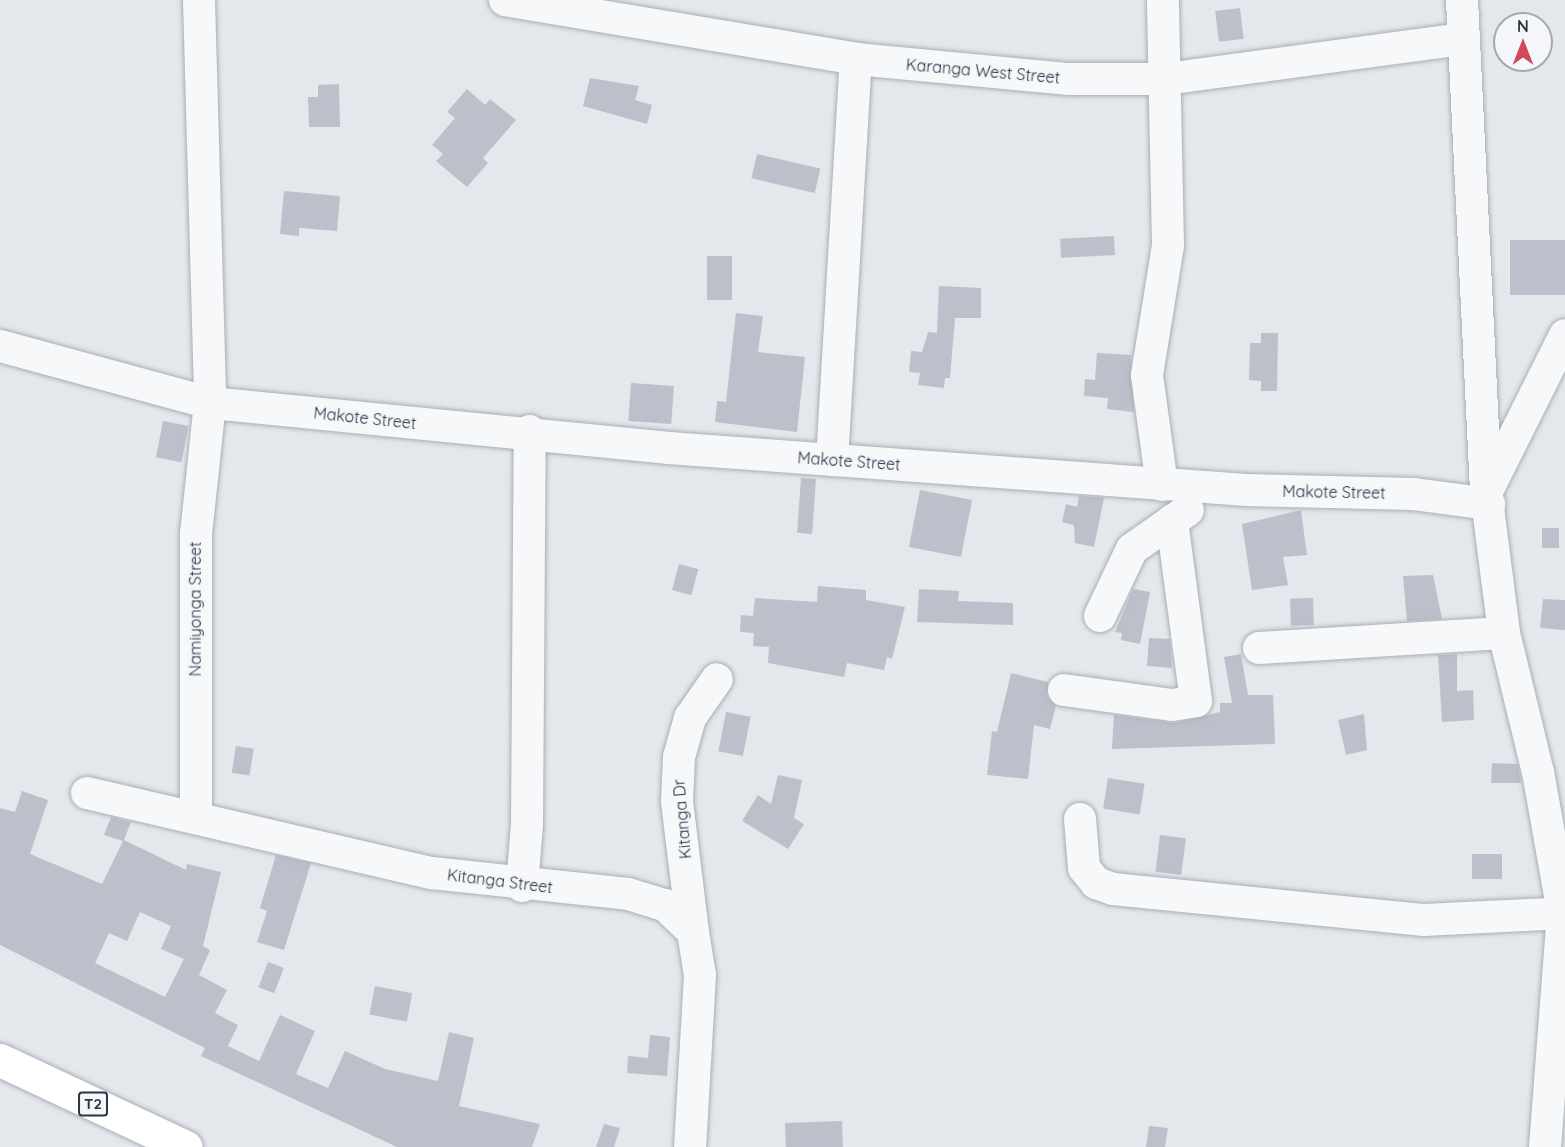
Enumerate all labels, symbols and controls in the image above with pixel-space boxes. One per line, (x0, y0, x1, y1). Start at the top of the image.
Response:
north arrow (1493, 12, 1553, 72)
text: N (1517, 16, 1529, 36)
street label: Karanga West Street (905, 55, 1061, 87)
street label: Makote Street (313, 403, 417, 433)
street label: Makote Street (797, 448, 901, 474)
street label: Makote Street (1282, 482, 1386, 502)
street label: Namiyonga Street (185, 542, 205, 676)
street label: Kitanga Dr (669, 778, 695, 860)
street label: Kitanga Street (446, 865, 554, 897)
road number: T2 (78, 1092, 108, 1116)

